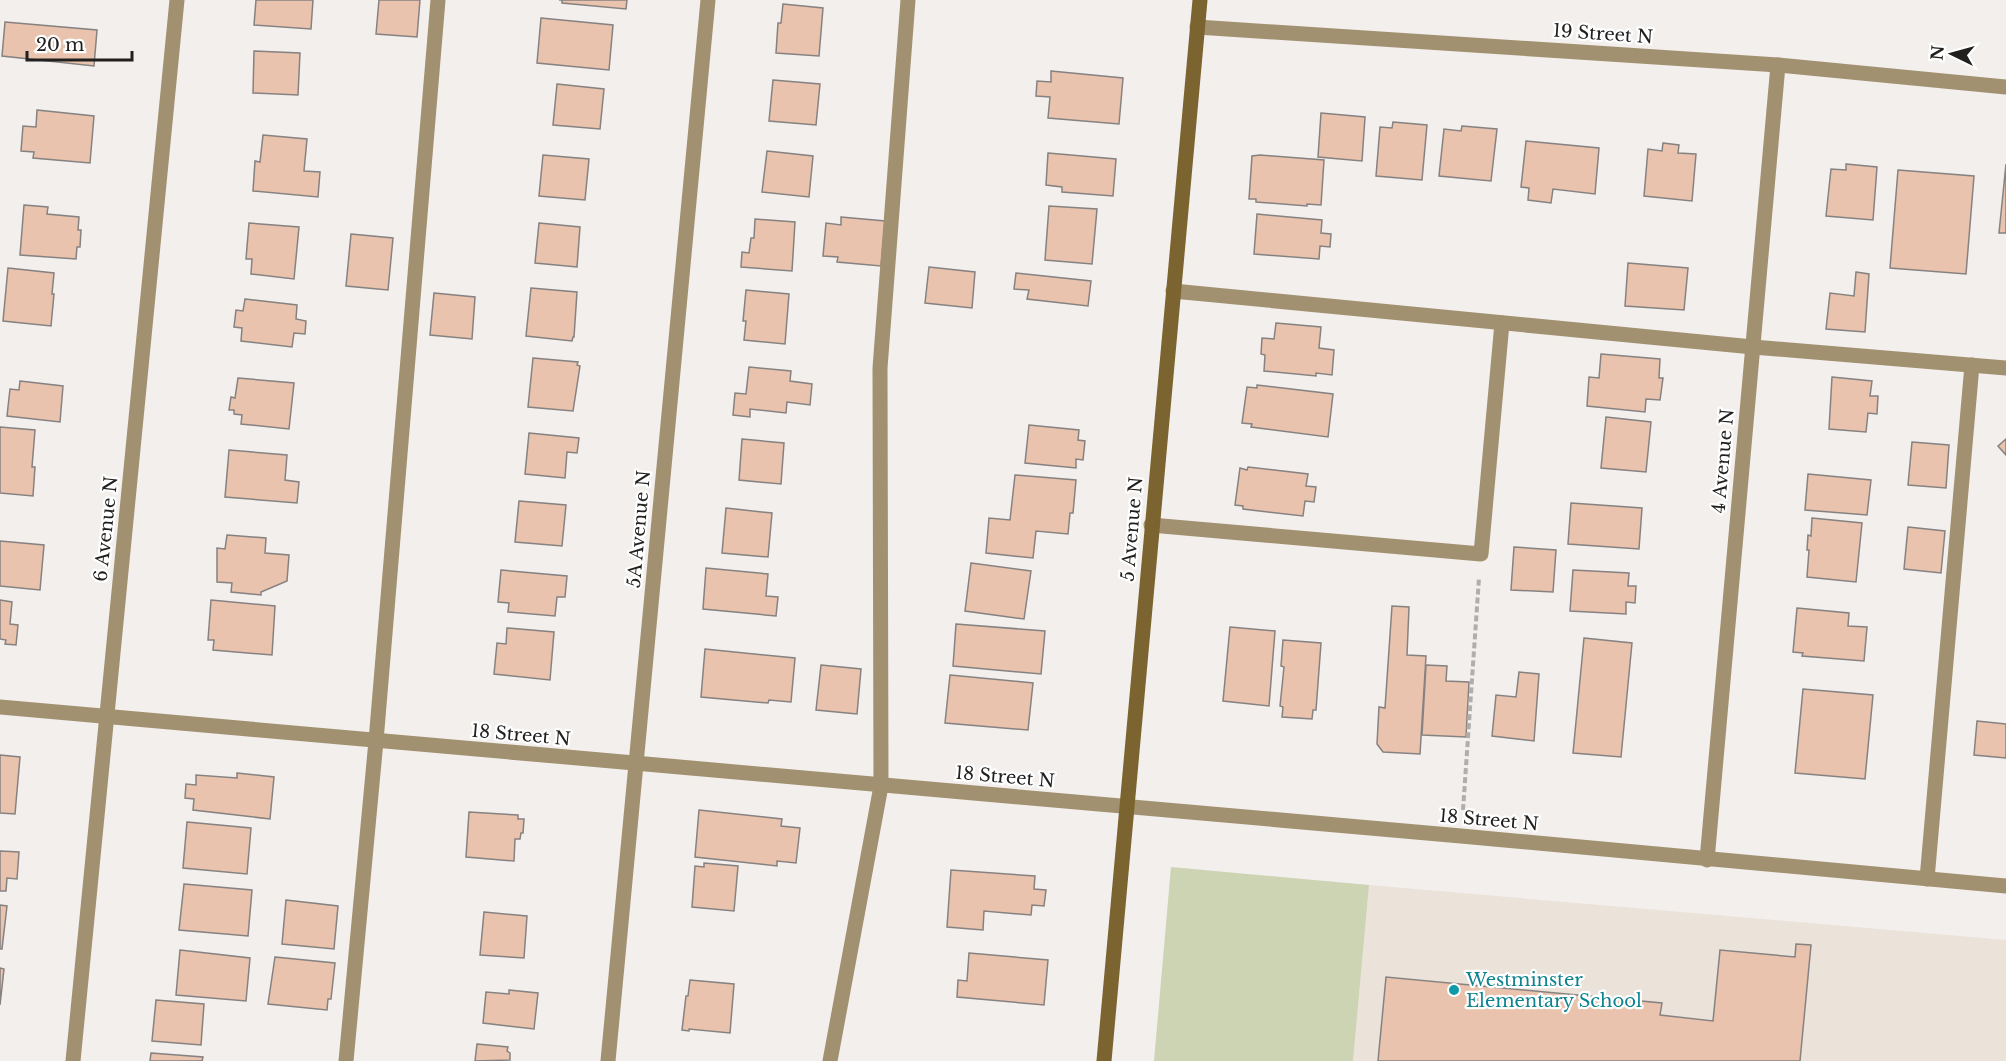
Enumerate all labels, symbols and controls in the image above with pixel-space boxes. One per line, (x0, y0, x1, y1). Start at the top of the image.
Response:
street label: 19 Street N (1552, 20, 1654, 48)
scale bar (27, 24, 132, 62)
north arrow (1922, 24, 1982, 84)
text: 20 m (36, 34, 84, 56)
text: N (1926, 44, 1948, 61)
street label: 4 Avenue N (1707, 408, 1739, 514)
street label: 5A Avenue N (623, 469, 655, 589)
street label: 6 Avenue N (90, 475, 122, 583)
street label: 5 Avenue N (1116, 476, 1148, 582)
street label: 18 Street N (470, 720, 572, 750)
street label: 18 Street N (954, 762, 1056, 792)
street label: 18 Street N (1438, 805, 1540, 835)
place label: Westminster Elementary School (1465, 969, 1642, 1012)
marker: Westminster Elementary School (1447, 983, 1461, 997)

